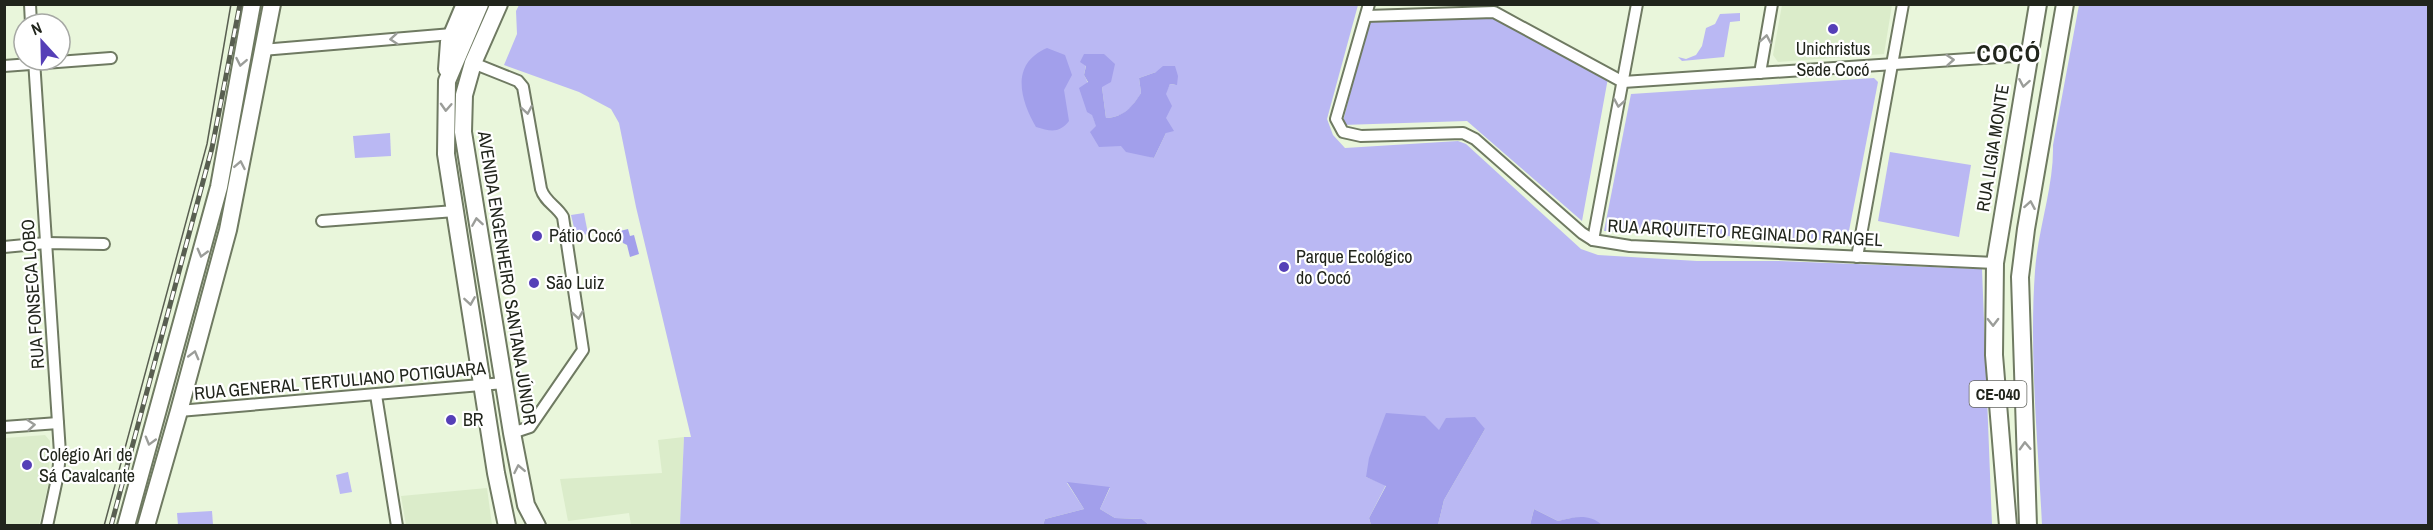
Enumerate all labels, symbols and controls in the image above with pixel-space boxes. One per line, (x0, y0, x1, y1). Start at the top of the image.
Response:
north arrow (12, 12, 72, 72)
text: N (28, 16, 45, 40)
marker: Unichristus Sede Cocó (1826, 22, 1840, 36)
one-way arrow (389, 32, 398, 45)
one-way arrow (1760, 34, 1772, 43)
place label: Unichristus Sede Cocó (1796, 36, 1870, 82)
district label: COCÓ (1976, 37, 2042, 69)
one-way arrow (1946, 54, 1955, 67)
one-way arrow (235, 57, 248, 67)
one-way arrow (2018, 77, 2031, 87)
street label: RUA LIGIA MONTE (1970, 82, 2015, 213)
one-way arrow (1613, 98, 1626, 108)
one-way arrow (440, 103, 452, 112)
one-way arrow (520, 105, 533, 115)
street label: AVENIDA ENGENHEIRO SANTANA JÚNIOR (472, 128, 543, 427)
one-way arrow (233, 161, 246, 171)
one-way arrow (2023, 200, 2036, 210)
street label: RUA ARQUITETO REGINALDO RANGEL (1607, 213, 1883, 252)
one-way arrow (471, 217, 484, 227)
street label: RUA FONSECA LOBO (15, 218, 50, 370)
place label: Pátio Cocó (549, 223, 622, 248)
marker: Pátio Cocó (530, 229, 544, 243)
place label: Parque Ecológico do Cocó (1296, 244, 1413, 290)
one-way arrow (196, 248, 209, 258)
marker: Parque Ecológico do Cocó (1277, 260, 1291, 274)
place label: São Luiz (546, 270, 604, 295)
marker: São Luiz (527, 276, 541, 290)
one-way arrow (463, 296, 475, 305)
one-way arrow (571, 310, 584, 320)
one-way arrow (1987, 317, 2000, 326)
one-way arrow (187, 350, 200, 360)
street label: RUA GENERAL TERTULIANO POTIGUARA (193, 355, 487, 406)
road number: CE-040 (1970, 381, 2026, 407)
place label: BR (463, 407, 484, 432)
marker: BR (444, 413, 458, 427)
one-way arrow (27, 419, 36, 432)
one-way arrow (145, 435, 157, 446)
place label: Colégio Ari de Sá Cavalcante (39, 442, 135, 488)
one-way arrow (2018, 442, 2031, 451)
marker: Colégio Ari de Sá Cavalcante (20, 458, 34, 472)
one-way arrow (513, 464, 526, 474)

